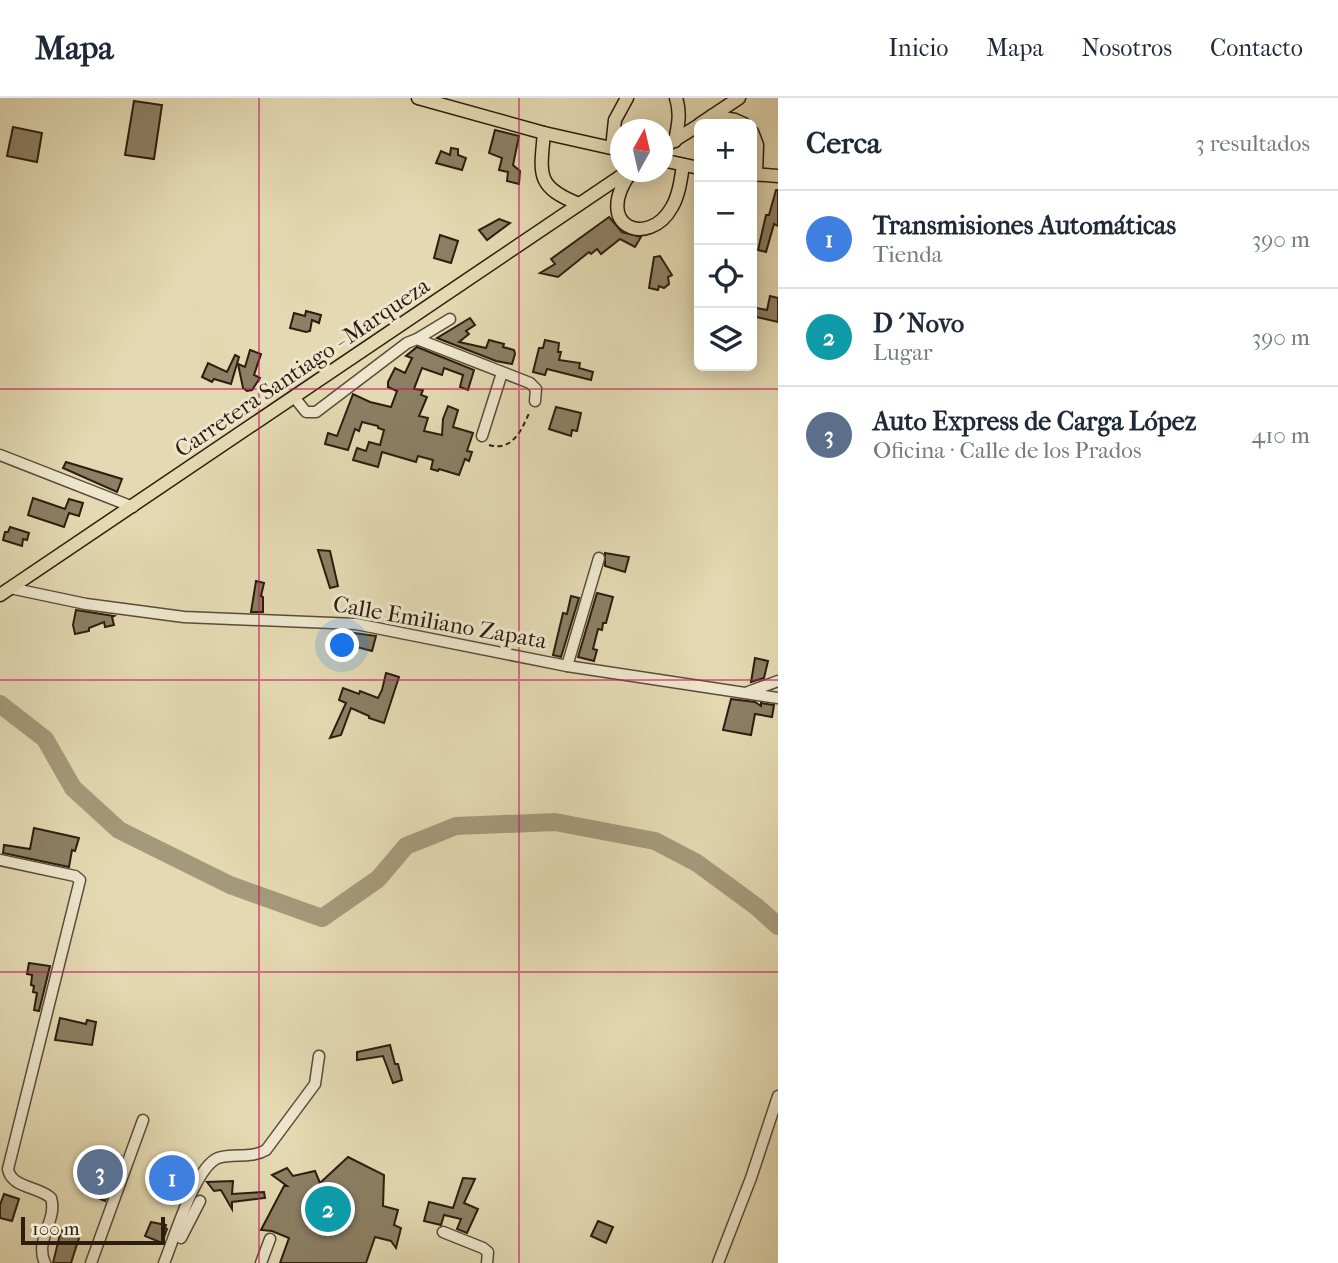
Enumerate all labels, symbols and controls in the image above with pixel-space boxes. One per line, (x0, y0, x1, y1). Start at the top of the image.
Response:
text: Mapa (35, 29, 114, 68)
text: Inicio (888, 34, 948, 62)
text: Mapa (986, 34, 1044, 62)
text: Nosotros (1082, 34, 1172, 62)
text: Contacto (1210, 34, 1303, 62)
north arrow (610, 119, 673, 182)
map controls (694, 119, 757, 371)
button: + (694, 119, 757, 182)
text: Cerca (806, 126, 881, 161)
text: 3 resultados (1195, 130, 1310, 157)
button: − (694, 182, 757, 245)
text: Transmisiones Automáticas (873, 210, 1176, 241)
text: 1 (825, 226, 833, 253)
text: 390 m (1252, 226, 1310, 253)
text: Tienda (873, 241, 942, 268)
button: locate (694, 245, 757, 308)
street label: Carretera Santiago - Marqueza (170, 272, 435, 463)
button: layers (694, 308, 757, 371)
text: D´Novo (873, 308, 964, 339)
text: 2 (823, 324, 835, 351)
text: 390 m (1252, 324, 1310, 351)
text: Lugar (873, 339, 933, 366)
text: Auto Express de Carga López (873, 406, 1196, 437)
text: 3 (824, 422, 834, 449)
text: 410 m (1252, 422, 1310, 449)
text: Oficina · Calle de los Prados (873, 437, 1142, 464)
street label: Calle Emiliano Zapata (331, 590, 549, 655)
your location (325, 628, 359, 662)
pin: 3 (77, 1146, 123, 1198)
pin: 1 (149, 1152, 195, 1204)
pin: 2 (305, 1183, 351, 1235)
scale bar (21, 1214, 164, 1246)
text: 100 m (32, 1218, 80, 1240)

